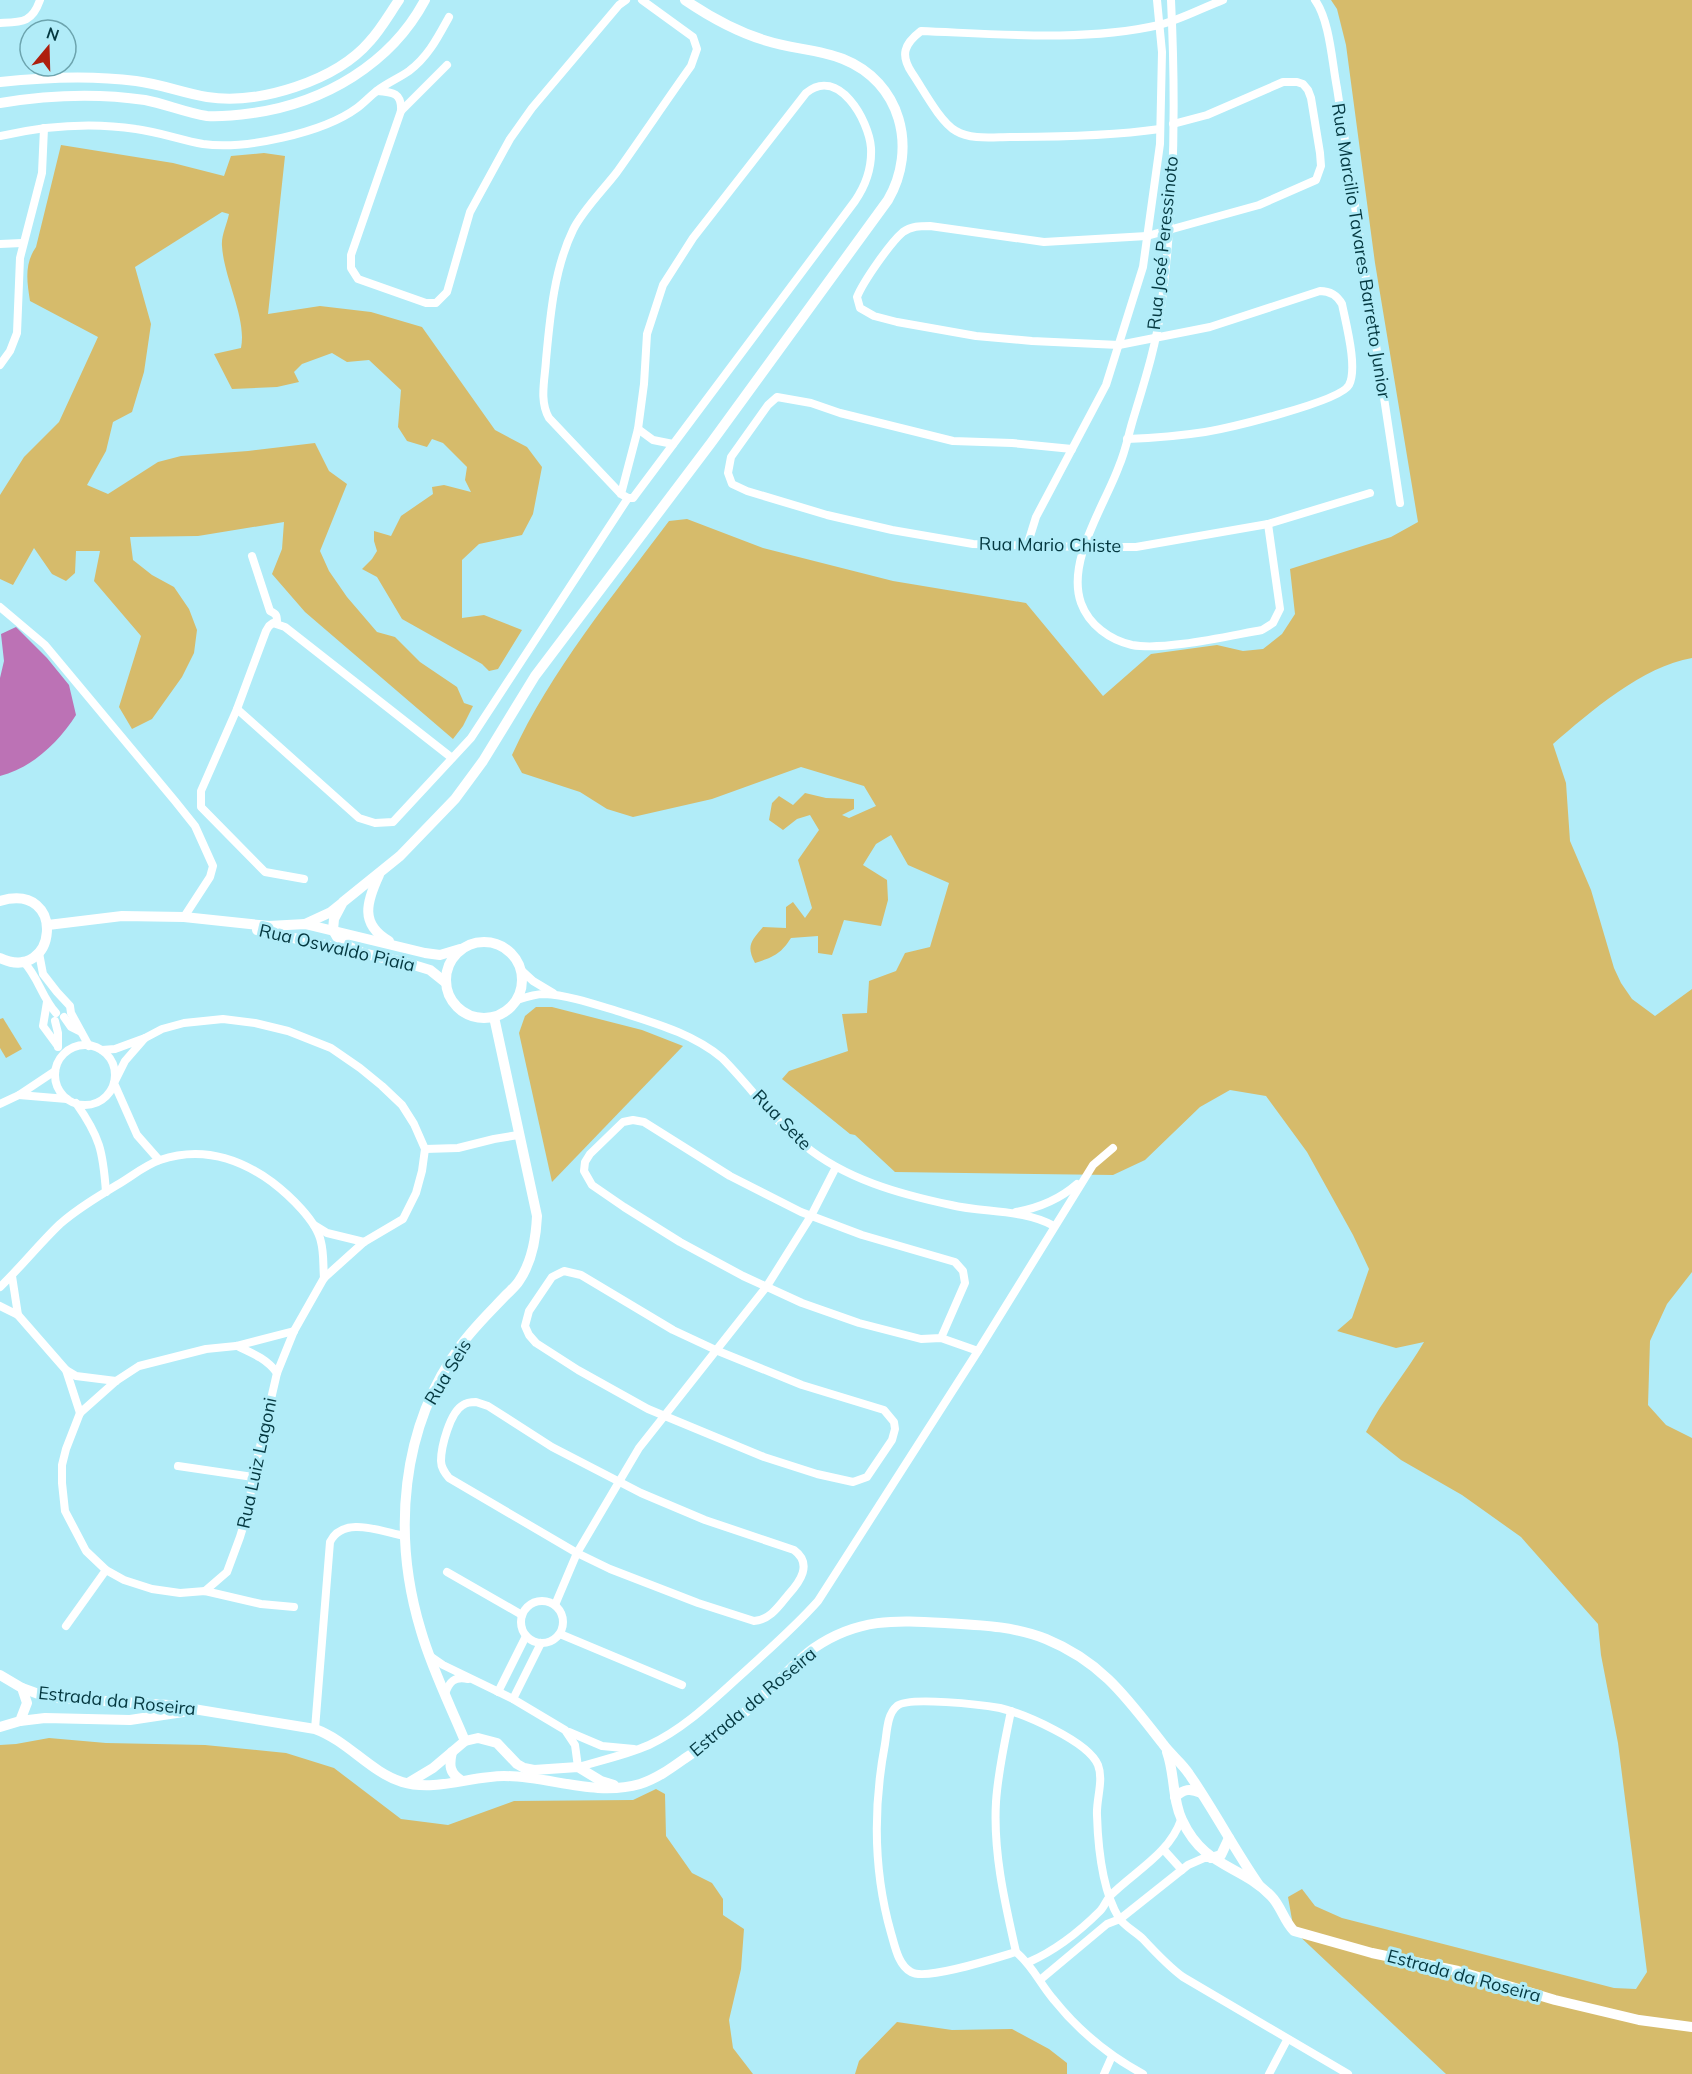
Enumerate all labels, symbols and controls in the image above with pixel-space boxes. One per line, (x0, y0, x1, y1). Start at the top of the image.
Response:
north arrow (18, 18, 78, 78)
text: N (44, 22, 62, 45)
street label: Rua Marcilio Tavares Barretto Junior (1327, 101, 1396, 401)
street label: Rua José Peressinoto (1142, 155, 1183, 331)
street label: Rua Mario Chiste (979, 532, 1121, 557)
street label: Rua Oswaldo Piaia (257, 918, 417, 977)
street label: Rua Sete (748, 1085, 817, 1155)
street label: Rua Seis (419, 1335, 476, 1409)
street label: Rua Luiz Lagoni (231, 1395, 282, 1530)
street label: Estrada da Roseira (685, 1642, 821, 1761)
street label: Estrada da Roseira (37, 1681, 197, 1720)
street label: Estrada da Roseira (1385, 1944, 1544, 2007)

